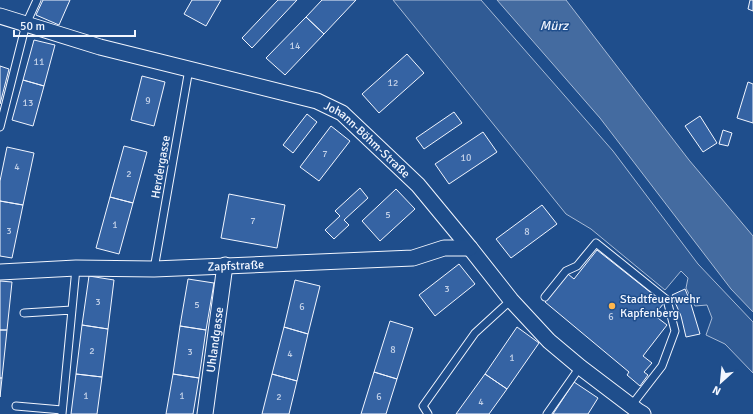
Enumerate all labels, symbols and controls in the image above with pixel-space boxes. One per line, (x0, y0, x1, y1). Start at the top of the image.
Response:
scale bar (14, 12, 135, 38)
water label: Mürz (540, 18, 569, 34)
text: 50 m (20, 19, 45, 34)
house number: 14 (290, 40, 301, 52)
house number: 11 (34, 56, 44, 68)
house number: 12 (388, 77, 398, 89)
house number: 9 (145, 95, 151, 107)
house number: 13 (23, 97, 33, 109)
street label: Johann-Böhm-Straße (321, 98, 413, 181)
street label: Herdergasse (148, 134, 174, 200)
house number: 7 (322, 148, 328, 160)
house number: 10 (461, 152, 471, 164)
house number: 4 (14, 161, 20, 173)
house number: 2 (126, 168, 132, 180)
house number: 5 (385, 209, 391, 221)
house number: 7 (250, 215, 256, 227)
house number: 1 (112, 219, 118, 231)
house number: 3 (6, 225, 12, 237)
house number: 8 (524, 226, 530, 238)
street label: Zapfstraße (207, 257, 264, 274)
house number: 3 (444, 283, 450, 295)
place label: Stadtfeuerwehr Kapfenberg (620, 292, 701, 321)
house number: 3 (95, 296, 101, 308)
house number: 5 (194, 299, 200, 311)
house number: 6 (299, 301, 305, 313)
marker: Stadtfeuerwehr Kapfenberg (607, 301, 617, 311)
street label: Uhlandgasse (203, 306, 227, 373)
house number: 6 (608, 311, 614, 323)
house number: 8 (390, 344, 396, 356)
house number: 2 (89, 345, 95, 357)
house number: 3 (187, 346, 193, 358)
house number: 4 (287, 348, 293, 360)
house number: 1 (509, 352, 515, 364)
north arrow (701, 362, 741, 402)
text: N (710, 383, 723, 398)
house number: 1 (83, 390, 89, 402)
house number: 1 (179, 390, 185, 402)
house number: 2 (276, 391, 282, 403)
house number: 6 (376, 391, 382, 403)
house number: 4 (478, 396, 484, 408)

